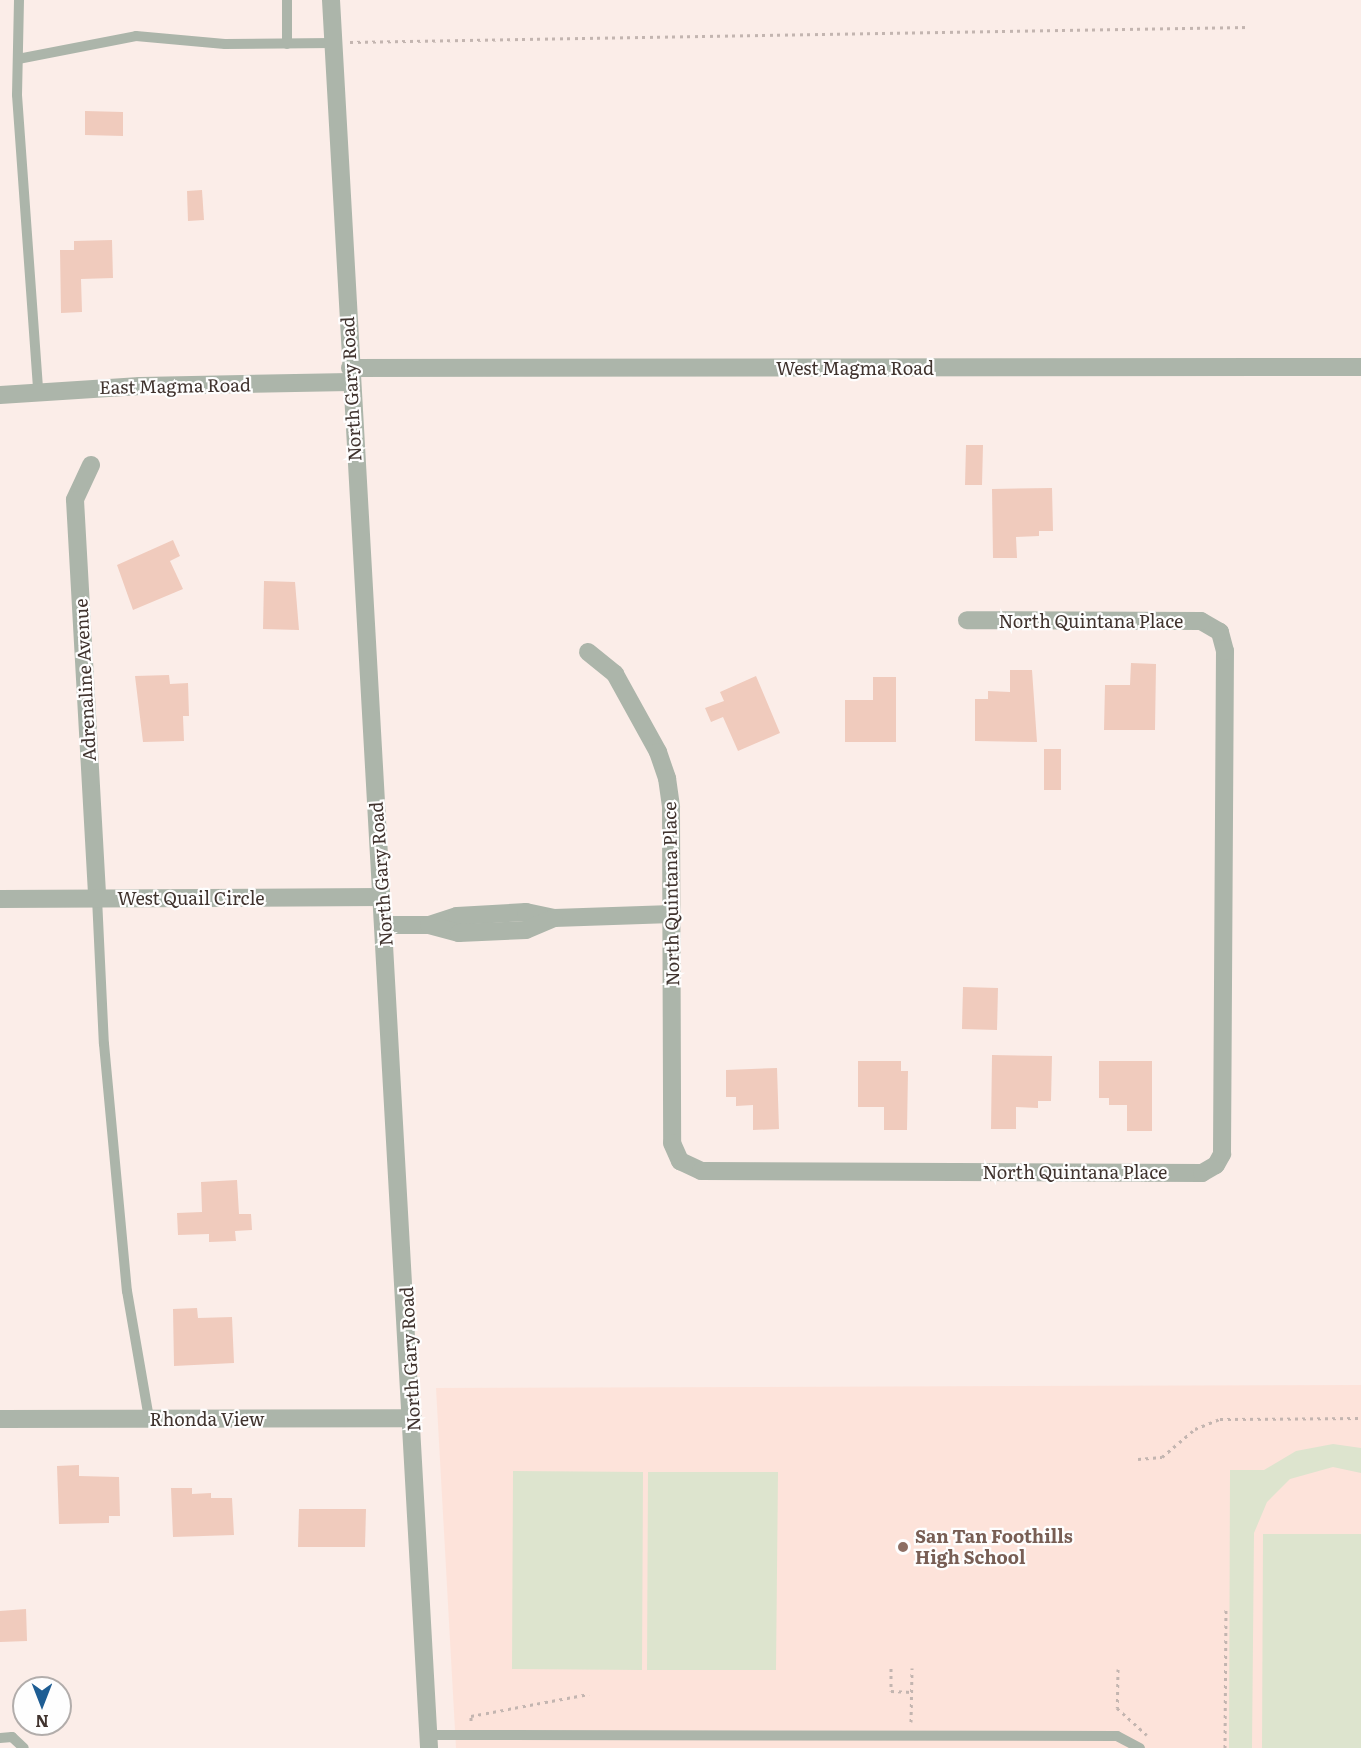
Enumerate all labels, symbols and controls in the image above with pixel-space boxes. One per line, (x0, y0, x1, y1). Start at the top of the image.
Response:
street label: North Gary Road (336, 316, 366, 462)
street label: West Magma Road (776, 357, 934, 379)
street label: East Magma Road (99, 374, 251, 398)
street label: Adrenaline Avenue (70, 598, 100, 762)
street label: North Quintana Place (999, 610, 1183, 632)
street label: North Gary Road (365, 801, 397, 947)
street label: North Quintana Place (659, 801, 683, 987)
street label: West Quail Circle (117, 887, 265, 909)
street label: North Quintana Place (983, 1161, 1167, 1183)
street label: North Gary Road (395, 1286, 425, 1432)
street label: Rhonda View (150, 1408, 264, 1430)
place label: San Tan Foothills High School (915, 1526, 1073, 1568)
marker: San Tan Foothills High School (896, 1540, 910, 1554)
north arrow (12, 1676, 72, 1736)
text: N (35, 1710, 49, 1734)

